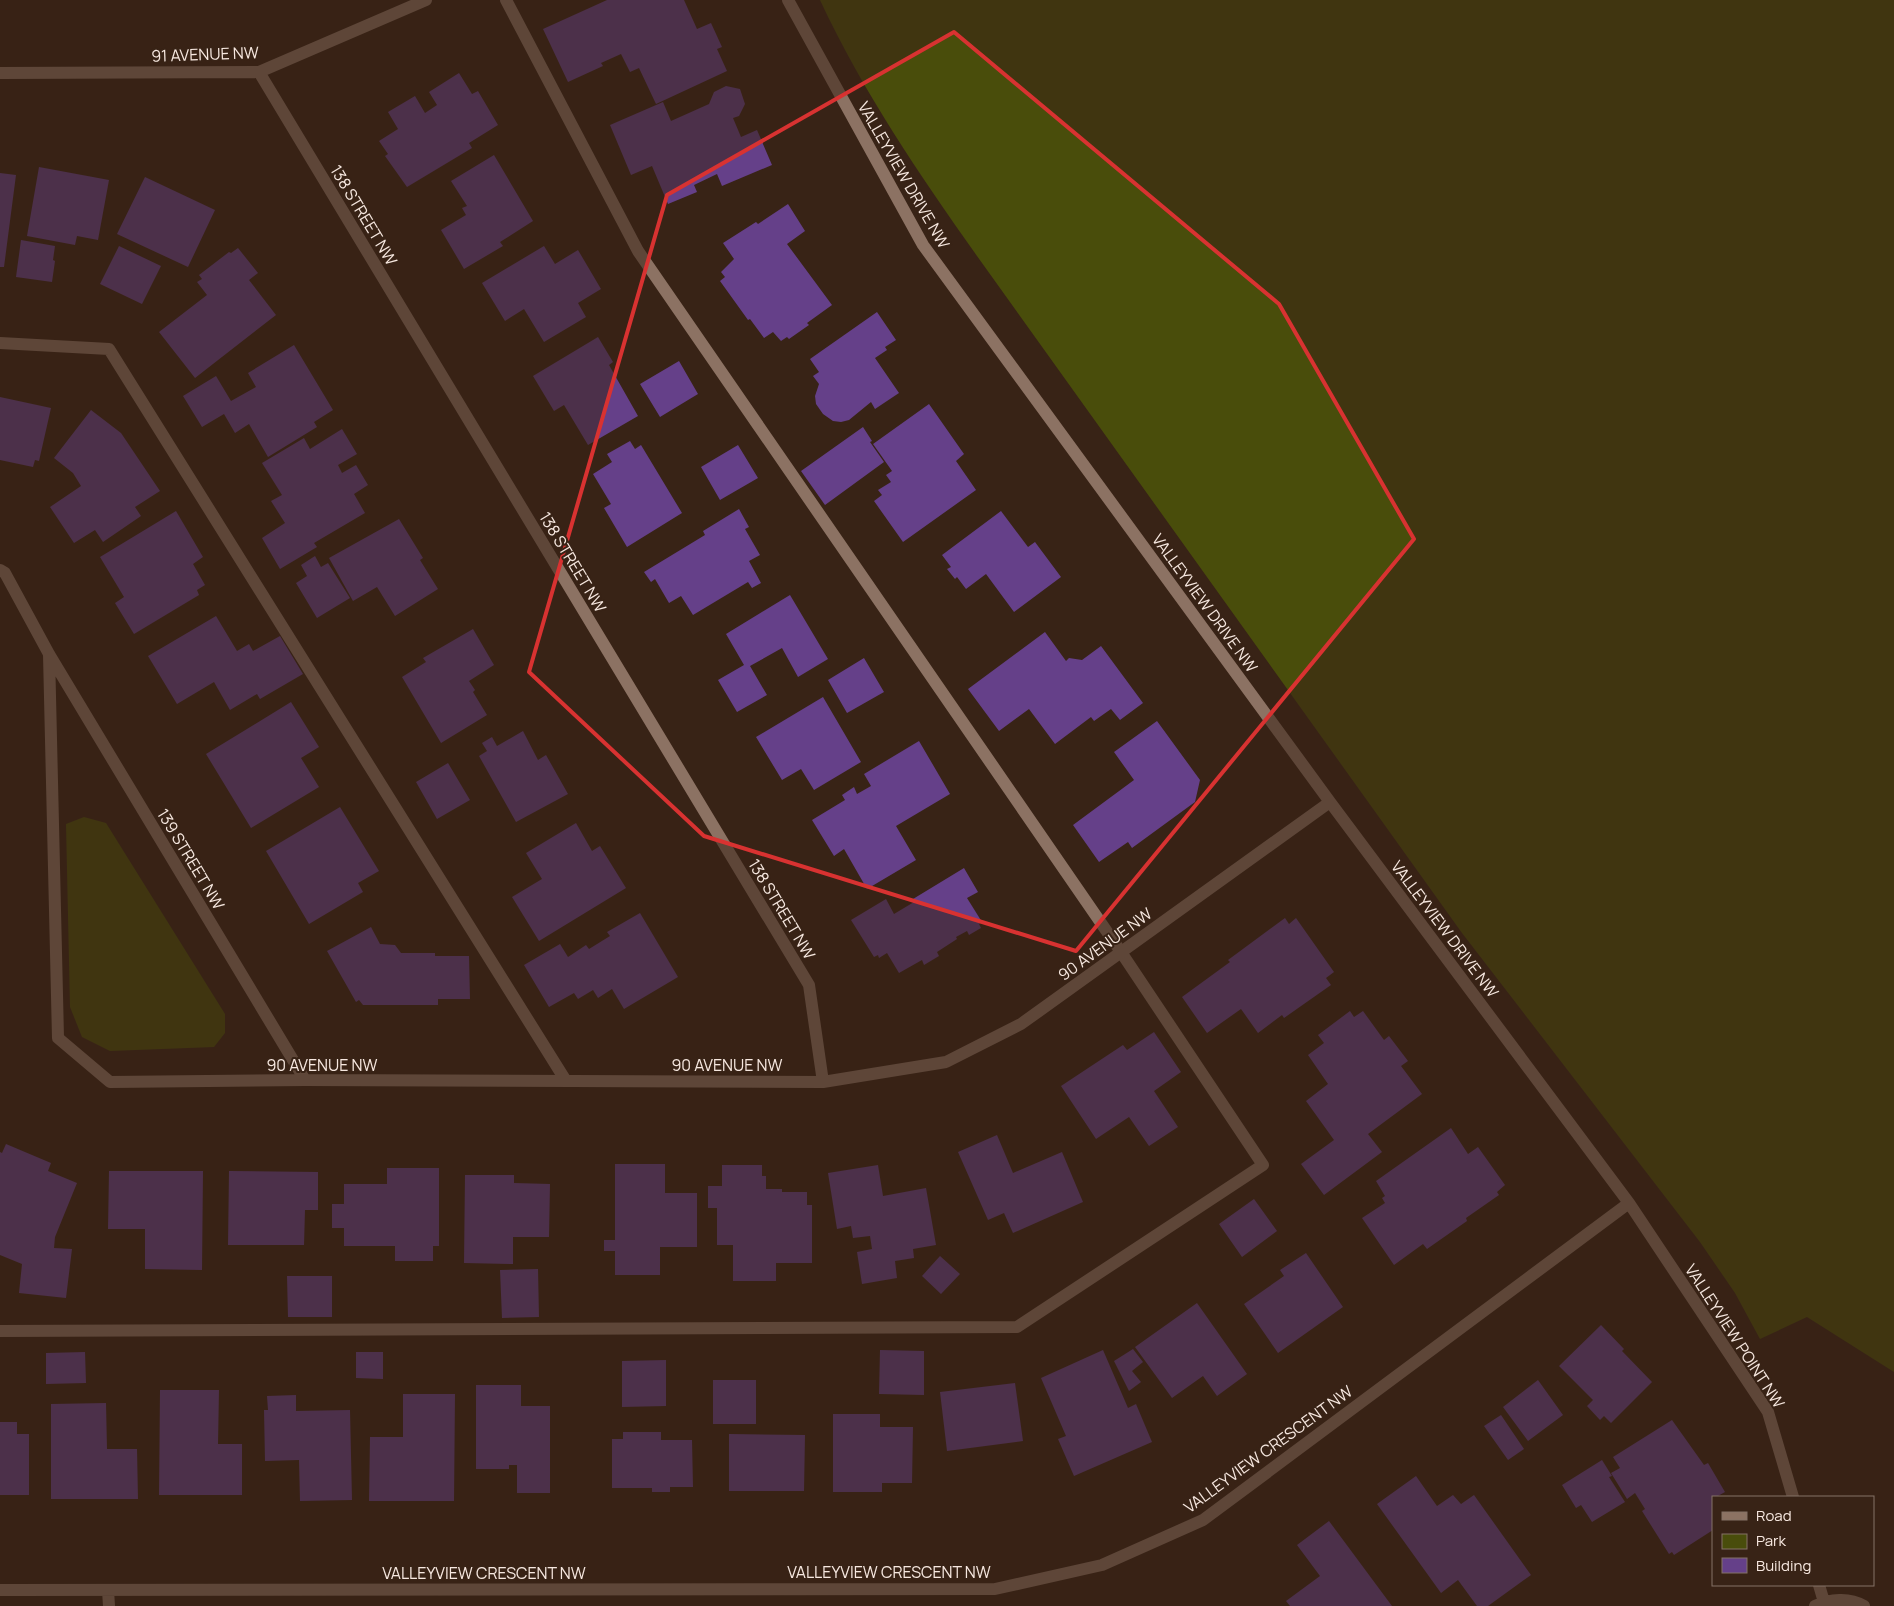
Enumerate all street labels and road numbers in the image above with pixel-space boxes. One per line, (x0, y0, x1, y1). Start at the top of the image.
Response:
street label: 91 AVENUE NW (151, 41, 259, 67)
street label: VALLEYVIEW DRIVE NW (853, 98, 955, 252)
street label: 138 STREET NW (325, 161, 403, 269)
street label: 138 STREET NW (534, 508, 612, 616)
street label: VALLEYVIEW DRIVE NW (1147, 529, 1263, 677)
street label: 139 STREET NW (152, 804, 230, 914)
street label: 138 STREET NW (743, 855, 821, 963)
street label: VALLEYVIEW DRIVE NW (1386, 856, 1504, 1002)
street label: 90 AVENUE NW (1054, 902, 1156, 986)
street label: 90 AVENUE NW (266, 1054, 378, 1076)
street label: 90 AVENUE NW (671, 1054, 783, 1076)
street label: VALLEYVIEW POINT NW (1680, 1260, 1790, 1412)
street label: VALLEYVIEW CRESCENT NW (1179, 1380, 1357, 1518)
street label: VALLEYVIEW CRESCENT NW (787, 1561, 991, 1583)
street label: VALLEYVIEW CRESCENT NW (382, 1562, 586, 1584)

